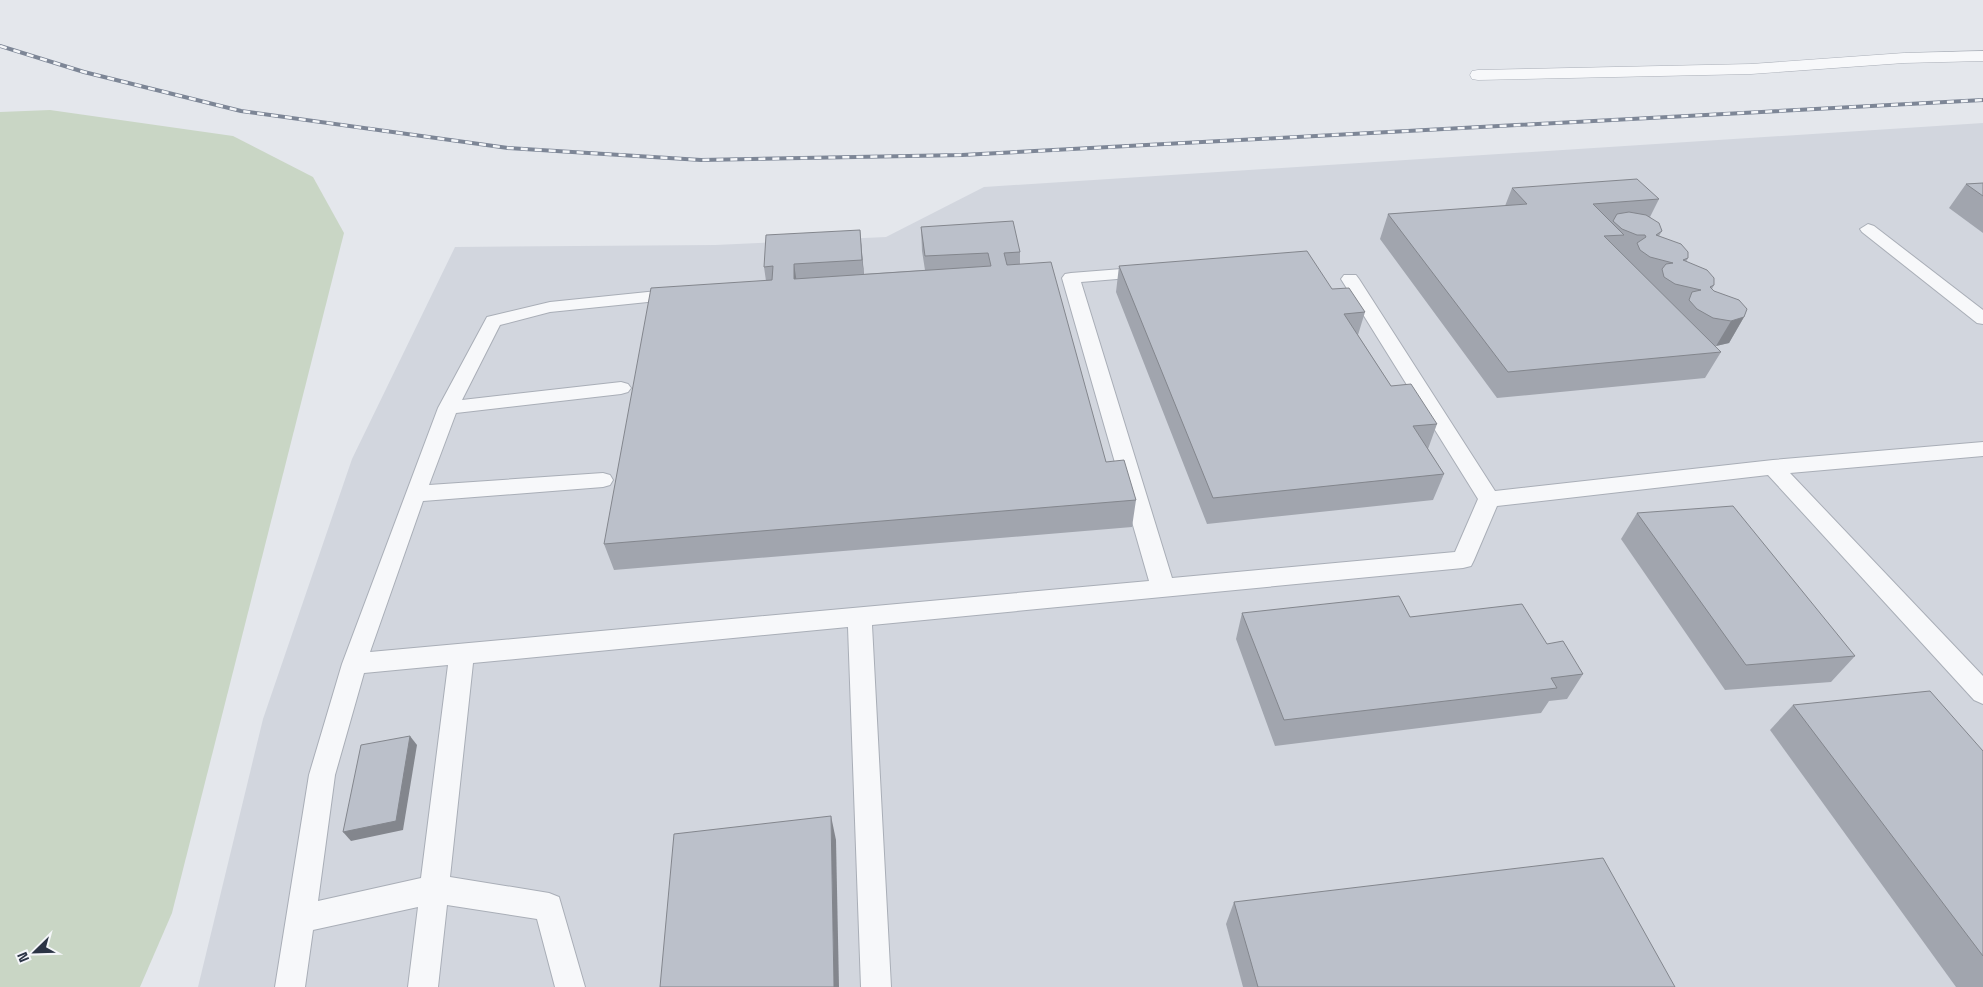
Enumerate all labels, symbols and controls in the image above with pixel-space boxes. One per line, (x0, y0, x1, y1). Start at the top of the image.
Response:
north arrow (10, 927, 60, 977)
text: N (13, 949, 33, 965)

